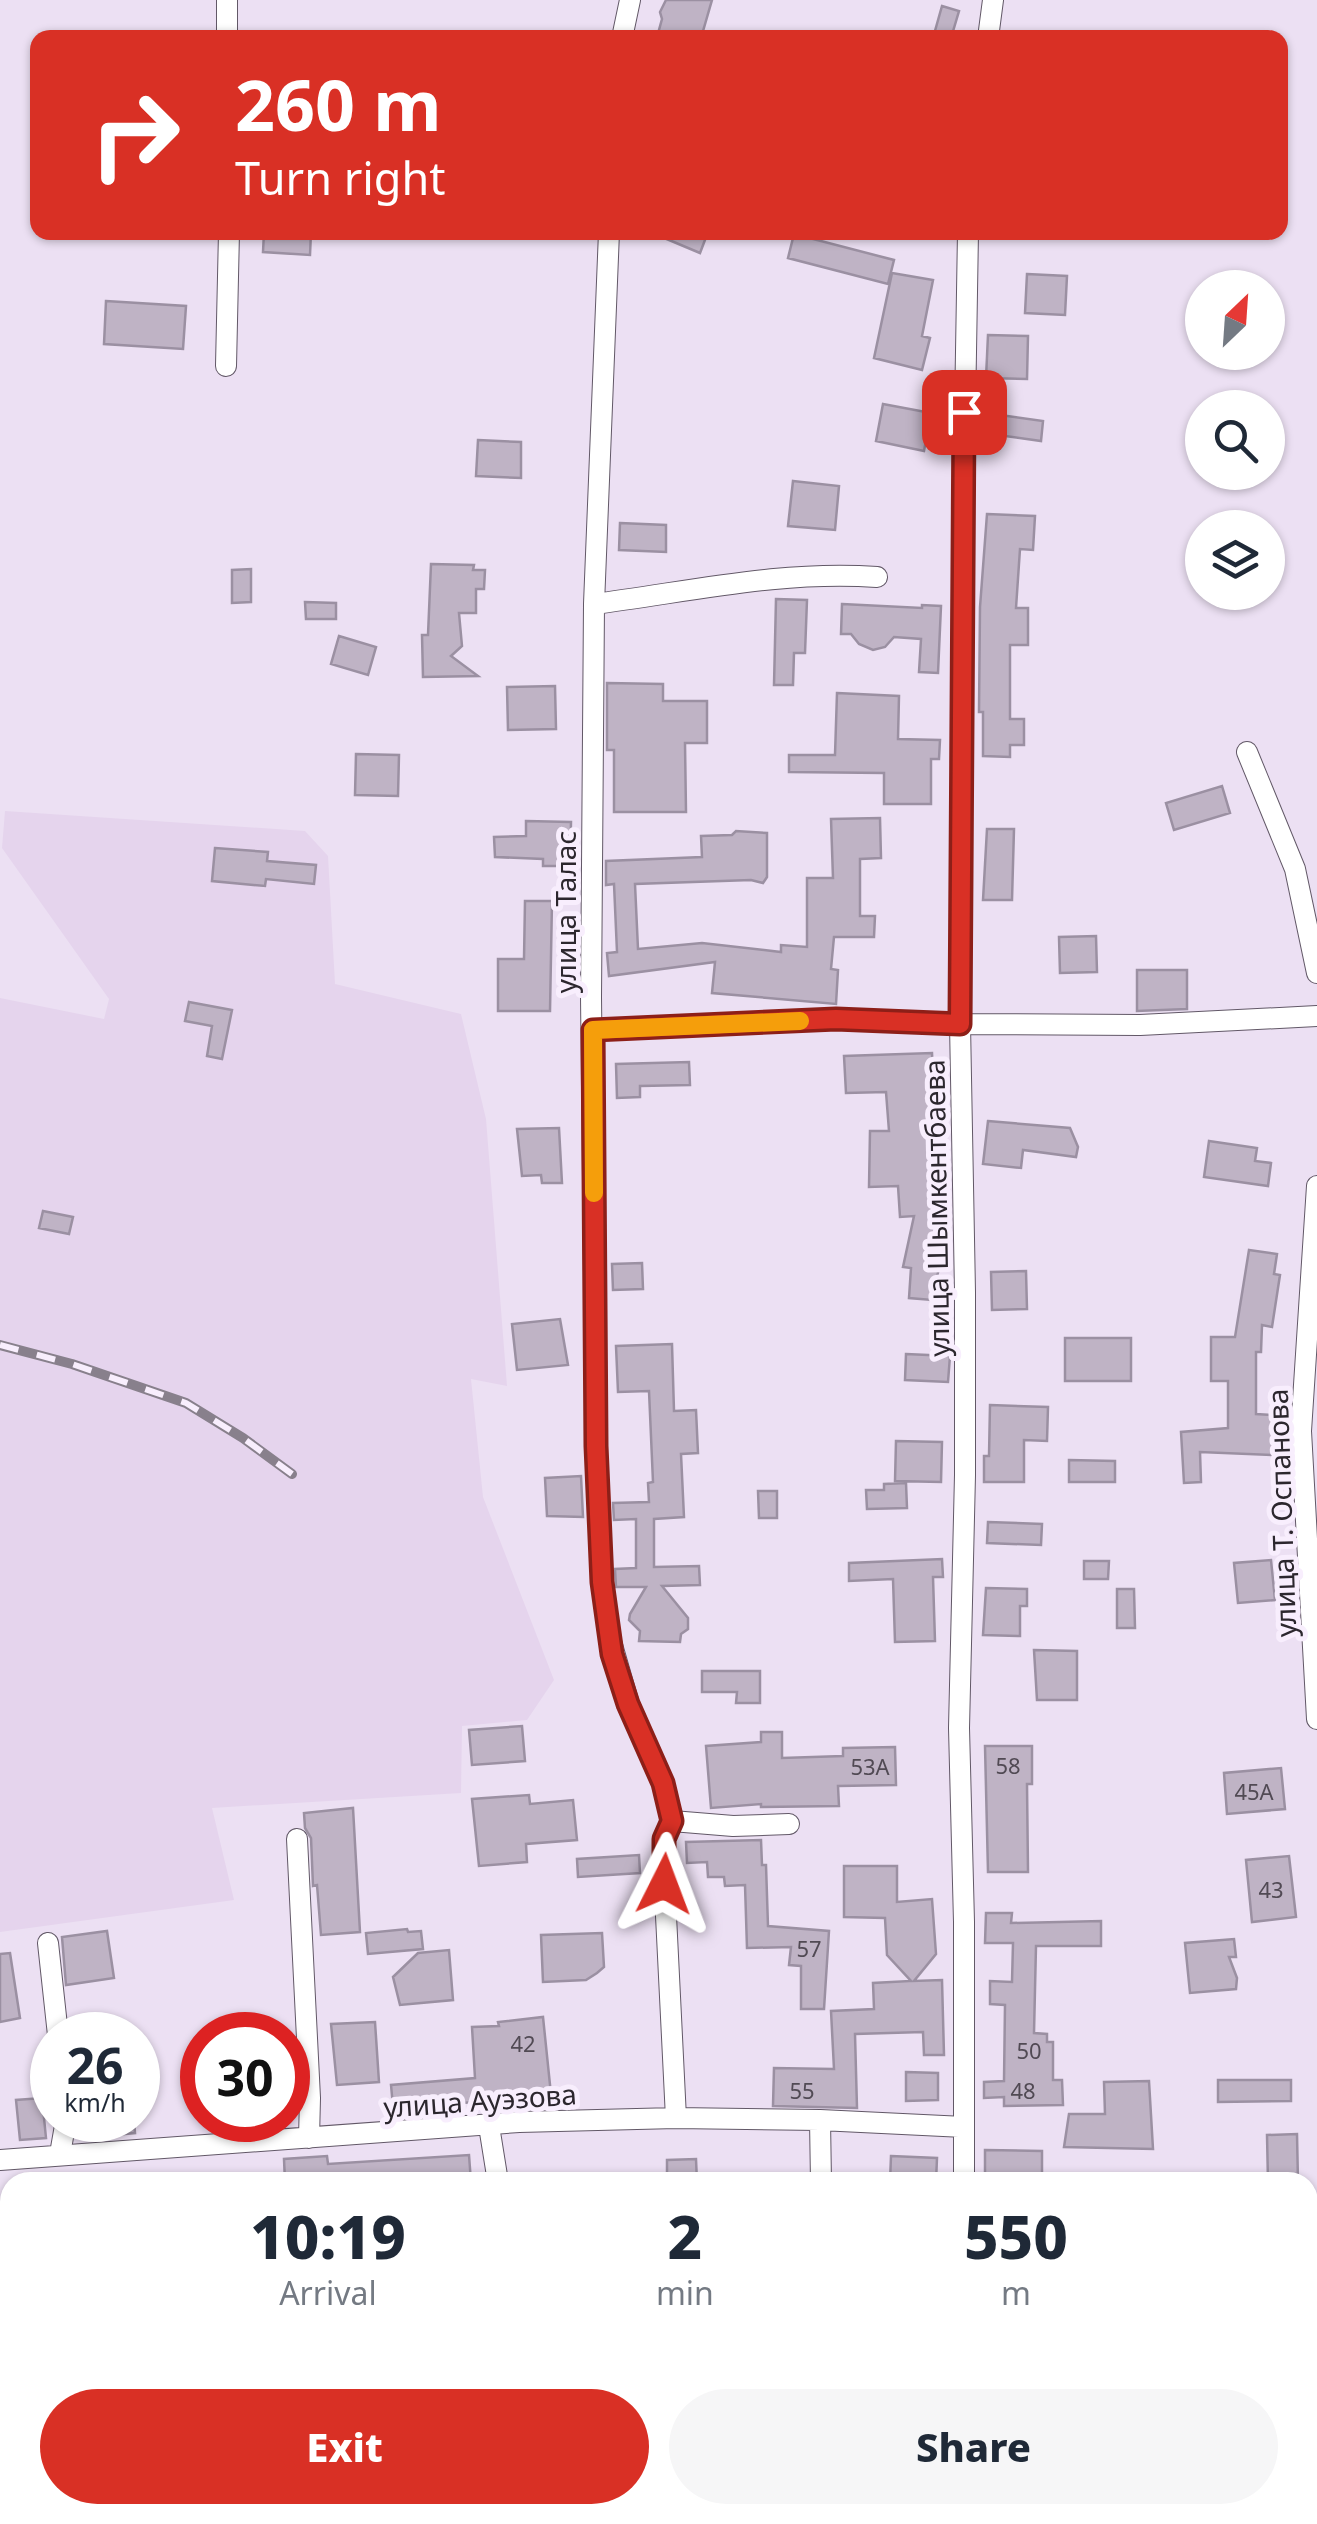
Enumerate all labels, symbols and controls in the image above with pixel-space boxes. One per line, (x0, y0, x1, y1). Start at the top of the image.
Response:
text: 260 m (235, 56, 442, 152)
icon: right (70, 70, 200, 200)
text: Turn right (235, 147, 446, 208)
north arrow (1185, 270, 1285, 370)
map controls (1185, 270, 1285, 610)
pin (922, 370, 1007, 455)
icon: arrive (937, 385, 992, 440)
button: search (1185, 390, 1285, 490)
button: layers (1185, 510, 1285, 610)
street label: улица Талас (546, 831, 584, 993)
street label: улица Шымкентбаева (914, 1059, 958, 1357)
street label: улица Т. Оспанова (1258, 1388, 1304, 1638)
house number: 58 (995, 1750, 1021, 1780)
house number: 53А (850, 1751, 891, 1781)
house number: 45А (1234, 1776, 1275, 1806)
position arrow (612, 1832, 716, 1936)
house number: 43 (1258, 1874, 1284, 1904)
house number: 57 (796, 1933, 822, 1963)
speed limit sign: 30 (180, 2012, 310, 2142)
house number: 42 (510, 2028, 536, 2058)
text: 26 (66, 2031, 124, 2099)
house number: 50 (1016, 2035, 1042, 2065)
street label: улица Ауэзова (382, 2074, 578, 2126)
house number: 55 (789, 2075, 815, 2105)
house number: 48 (1010, 2075, 1036, 2105)
text: km/h (64, 2085, 126, 2119)
text: 10:19 (250, 2195, 406, 2277)
text: 2 (668, 2195, 702, 2277)
text: 550 (964, 2195, 1068, 2277)
text: Arrival (279, 2271, 377, 2314)
text: min (656, 2271, 714, 2314)
text: m (1001, 2271, 1031, 2314)
button: Exit (40, 2389, 649, 2504)
button: Share (669, 2389, 1278, 2504)

